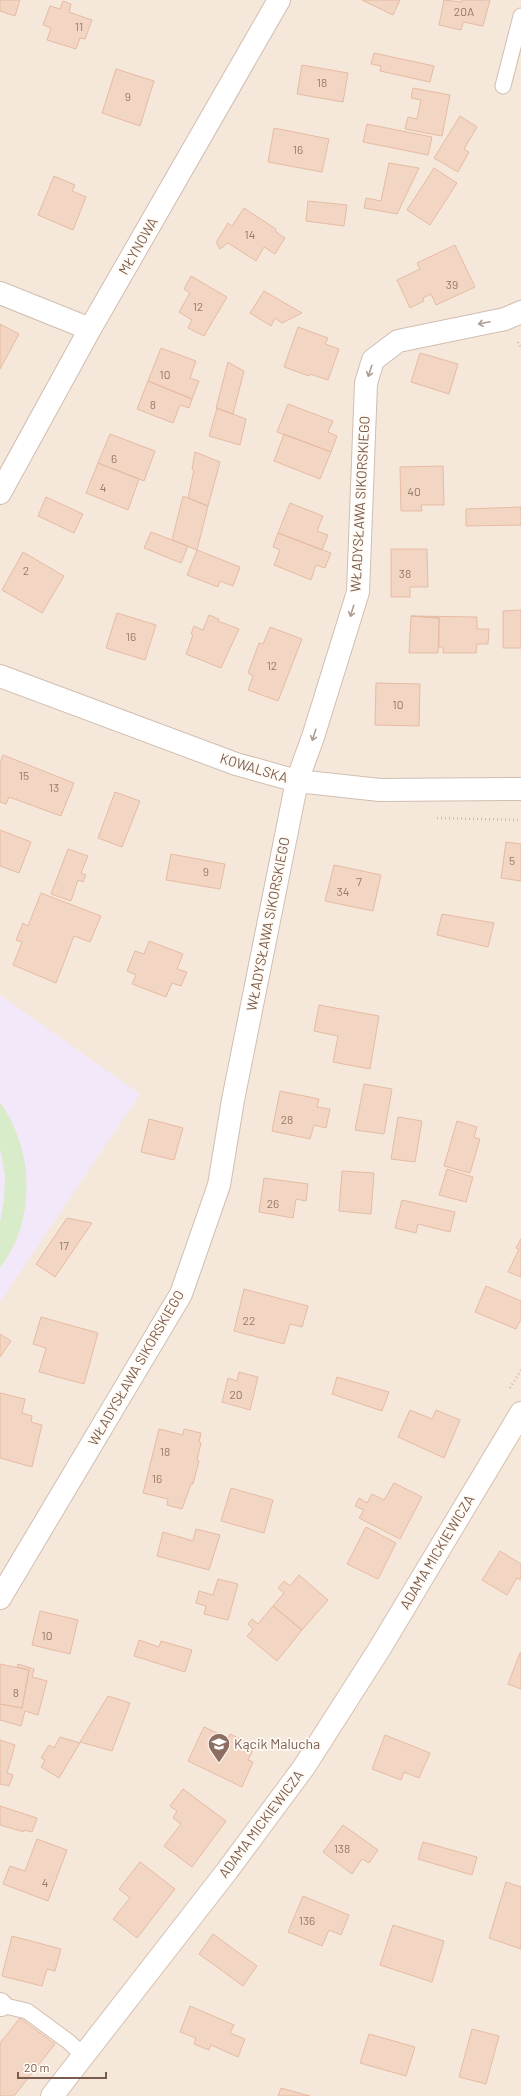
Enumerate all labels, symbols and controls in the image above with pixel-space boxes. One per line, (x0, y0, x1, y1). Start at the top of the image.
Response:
house number: 20A (454, 4, 474, 18)
house number: 11 (75, 19, 83, 33)
house number: 18 (317, 75, 327, 89)
house number: 9 (125, 89, 131, 103)
house number: 16 (293, 142, 303, 156)
street label: MŁYNOWA (114, 214, 161, 277)
house number: 14 (245, 227, 255, 241)
house number: 39 (446, 277, 458, 291)
house number: 12 (193, 299, 203, 313)
one-way arrow (478, 320, 491, 328)
one-way arrow (365, 364, 373, 376)
house number: 10 (160, 367, 170, 381)
house number: 8 (150, 397, 156, 411)
street label: WŁADYSŁAWA SIKORSKIEGO (346, 415, 373, 593)
house number: 6 (111, 451, 117, 465)
house number: 4 (100, 480, 106, 494)
house number: 40 (407, 484, 421, 498)
house number: 2 (23, 563, 29, 577)
house number: 38 (399, 566, 411, 580)
one-way arrow (348, 604, 355, 617)
house number: 16 (126, 629, 136, 643)
house number: 12 (267, 658, 277, 672)
house number: 10 (393, 697, 403, 711)
one-way arrow (310, 729, 317, 742)
street label: KOWALSKA (218, 749, 291, 786)
house number: 15 (19, 768, 29, 782)
house number: 13 (49, 780, 59, 794)
street label: WŁADYSŁAWA SIKORSKIEGO (242, 836, 293, 1012)
house number: 5 (509, 853, 515, 867)
house number: 9 (203, 864, 209, 878)
house number: 7 (356, 874, 362, 888)
house number: 34 (337, 884, 349, 898)
house number: 28 (281, 1112, 293, 1126)
house number: 26 (267, 1196, 279, 1210)
house number: 17 (59, 1238, 69, 1252)
street label: WŁADYSŁAWA SIKORSKIEGO (84, 1287, 187, 1449)
house number: 22 (243, 1313, 255, 1327)
house number: 20 (229, 1387, 243, 1401)
house number: 18 (160, 1444, 170, 1458)
house number: 16 (152, 1471, 162, 1485)
street label: ADAMA MICKIEWICZA (396, 1491, 478, 1612)
house number: 10 (42, 1628, 52, 1642)
house number: 8 (13, 1685, 19, 1699)
school or university icon: Kącik Malucha (206, 1731, 232, 1764)
place label: Kącik Malucha (234, 1735, 320, 1752)
street label: ADAMA MICKIEWICZA (215, 1766, 307, 1881)
house number: 138 (334, 1841, 350, 1855)
house number: 4 (42, 1875, 48, 1889)
house number: 136 (299, 1913, 315, 1927)
scale bar (18, 2054, 106, 2080)
text: 20 m (24, 2060, 50, 2074)

